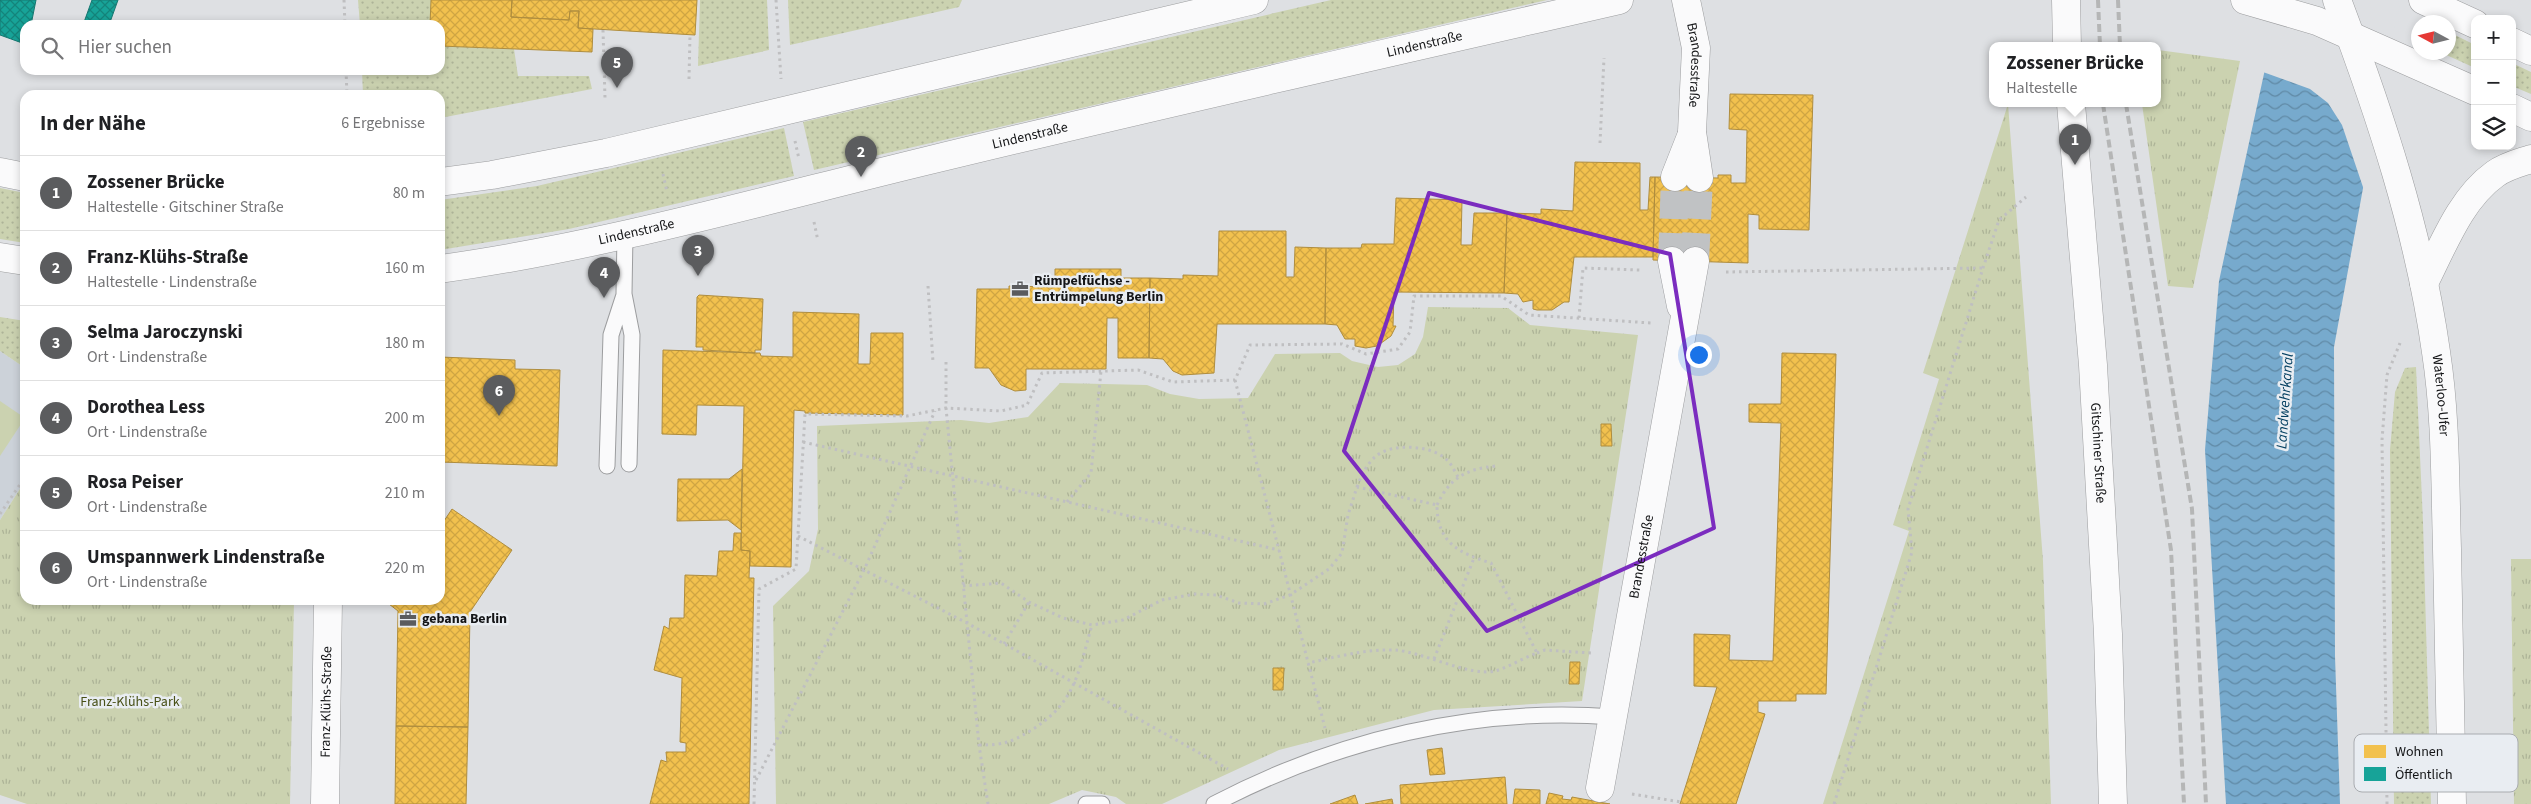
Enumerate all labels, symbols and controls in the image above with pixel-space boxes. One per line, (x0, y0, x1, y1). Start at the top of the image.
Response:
north arrow (2411, 15, 2456, 60)
map controls (2471, 15, 2516, 150)
button: + (2471, 15, 2516, 60)
search box (20, 20, 445, 75)
street label: Brandesstraße (1681, 21, 1706, 108)
street label: Lindenstraße (1385, 26, 1464, 63)
icon: search (38, 34, 66, 62)
text: Hier suchen (78, 34, 172, 61)
popup (1989, 42, 2161, 107)
pin: 5 (601, 47, 633, 88)
text: Zossener Brücke (2006, 50, 2144, 77)
button: − (2471, 60, 2516, 105)
text: Haltestelle (2006, 77, 2077, 99)
button: layers (2471, 105, 2516, 150)
text: In der Nähe (40, 108, 146, 138)
text: 6 Ergebnisse (341, 112, 425, 134)
street label: Lindenstraße (990, 117, 1070, 155)
pin: 1 (2059, 124, 2091, 165)
pin: 2 (845, 136, 877, 177)
text: Zossener Brücke (87, 169, 225, 196)
text: 1 (52, 182, 60, 204)
text: 80 m (393, 182, 425, 204)
text: Haltestelle · Gitschiner Straße (87, 196, 284, 218)
street label: Lindenstraße (597, 214, 677, 250)
pin: 3 (682, 235, 714, 276)
text: Franz-Klühs-Straße (87, 244, 248, 271)
text: 2 (52, 257, 60, 279)
text: 160 m (385, 257, 425, 279)
pin: 4 (588, 257, 620, 298)
text: Haltestelle · Lindenstraße (87, 271, 257, 293)
place label: Rümpelfüchse - Entrümpelung Berlin (1034, 271, 1163, 307)
office icon: Rümpelfüchse - Entrümpelung Berlin (1010, 279, 1030, 299)
text: Selma Jaroczynski (87, 319, 243, 346)
text: 3 (52, 332, 60, 354)
text: 180 m (385, 332, 425, 354)
your location (1686, 342, 1712, 368)
text: Ort · Lindenstraße (87, 346, 207, 368)
water label: Landwehrkanal (2271, 352, 2299, 450)
street label: Waterloo-Ufer (2427, 353, 2454, 437)
pin: 6 (483, 375, 515, 416)
text: Dorothea Less (87, 394, 205, 421)
street label: Gitschiner Straße (2085, 402, 2111, 504)
text: 4 (52, 407, 60, 429)
text: 200 m (385, 407, 425, 429)
text: Ort · Lindenstraße (87, 421, 207, 443)
text: Rosa Peiser (87, 469, 183, 496)
text: 5 (52, 482, 60, 504)
text: 210 m (385, 482, 425, 504)
text: Ort · Lindenstraße (87, 496, 207, 518)
street label: Brandesstraße (1624, 513, 1659, 600)
text: Umspannwerk Lindenstraße (87, 544, 325, 571)
text: 6 (52, 557, 60, 579)
text: 220 m (385, 557, 425, 579)
text: Ort · Lindenstraße (87, 571, 207, 593)
office icon: gebana Berlin (398, 609, 418, 629)
place label: gebana Berlin (422, 609, 507, 629)
street label: Franz-Klühs-Straße (316, 646, 337, 758)
park label: Franz-Klühs-Park (80, 692, 180, 712)
legend (2354, 734, 2518, 792)
text: Wohnen (2395, 742, 2443, 762)
text: Öffentlich (2395, 765, 2453, 785)

